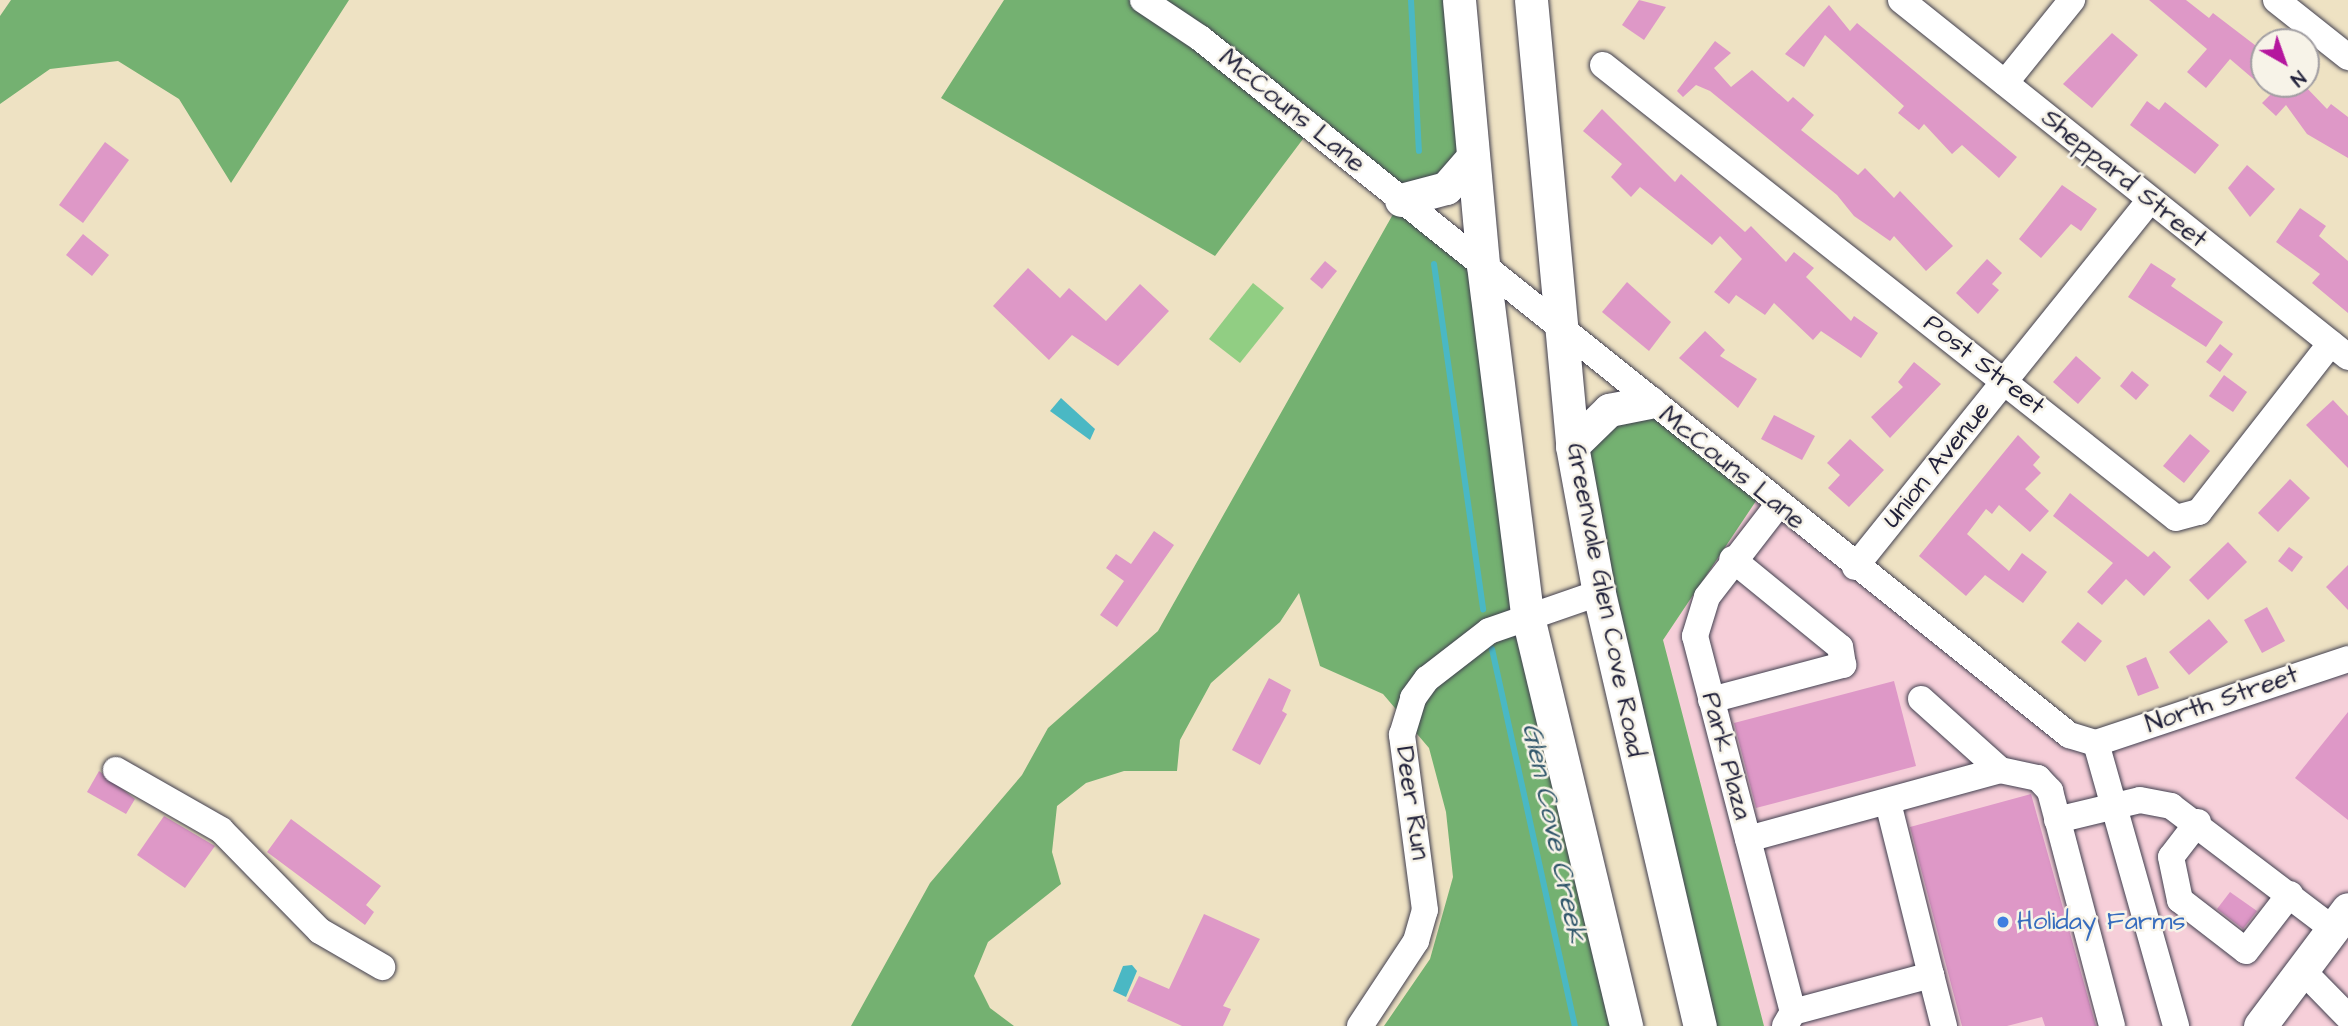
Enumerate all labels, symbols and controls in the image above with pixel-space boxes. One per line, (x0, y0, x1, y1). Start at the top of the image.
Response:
north arrow (2250, 28, 2320, 98)
street label: McCouns Lane (1213, 43, 1371, 179)
text: N (2284, 64, 2311, 92)
street label: Sheppard Street (2035, 103, 2213, 255)
street label: Post Street (1917, 308, 2051, 422)
street label: Union Avenue (1876, 395, 1998, 535)
street label: McCouns Lane (1653, 400, 1811, 536)
street label: Greenvale Glen Cove Road (1559, 440, 1651, 760)
street label: North Street (2142, 659, 2302, 741)
street label: Park Plaza (1694, 689, 1758, 823)
water label: Glen Cove Creek (1514, 720, 1594, 946)
street label: Deer Run (1389, 744, 1435, 862)
place label: Holiday Farms (2017, 906, 2185, 938)
marker: Holiday Farms (1995, 914, 2011, 930)

